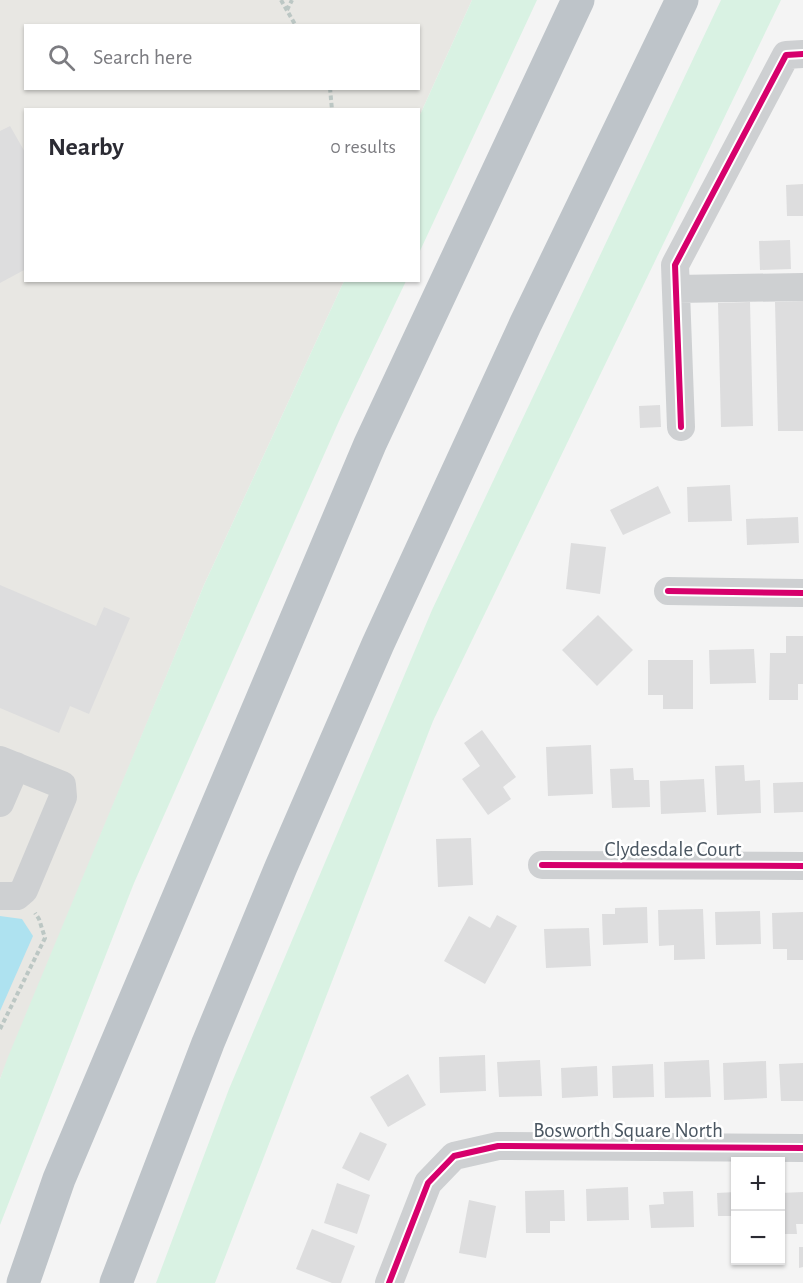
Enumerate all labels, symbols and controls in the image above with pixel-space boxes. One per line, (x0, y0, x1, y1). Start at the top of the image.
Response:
search box (24, 24, 420, 90)
icon: search (45, 41, 78, 74)
text: Search here (93, 46, 192, 68)
text: Nearby (48, 134, 124, 160)
text: 0 results (330, 137, 396, 157)
street label: Clydesdale Court (605, 839, 742, 860)
street label: Bosworth Square North (533, 1120, 723, 1141)
map controls (731, 1157, 785, 1265)
button: + (731, 1157, 785, 1211)
button: − (731, 1211, 785, 1265)

